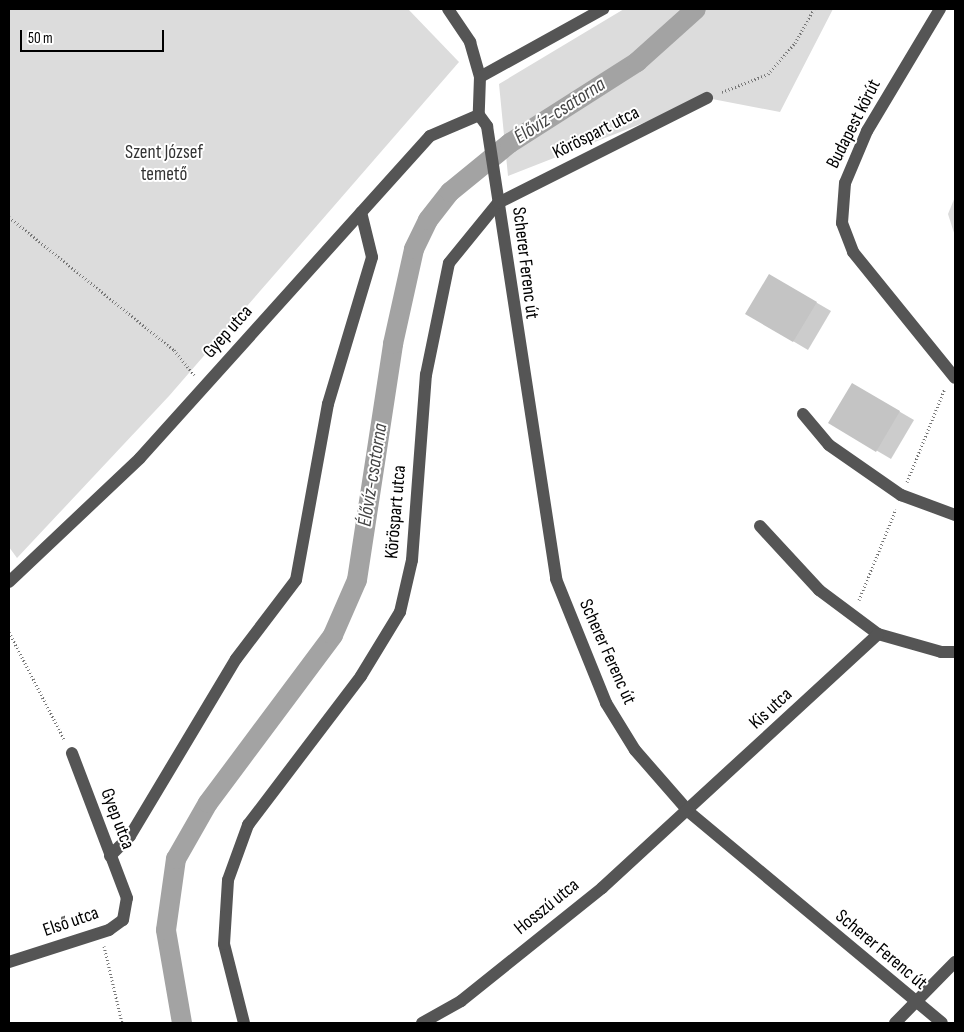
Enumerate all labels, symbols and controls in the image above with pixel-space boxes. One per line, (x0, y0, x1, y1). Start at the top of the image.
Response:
scale bar (22, 20, 166, 52)
text: 50 m (28, 29, 53, 48)
water label: Élővíz-csatorna (510, 73, 610, 149)
street label: Budapest körút (822, 76, 886, 172)
street label: Köröspart utca (549, 102, 643, 164)
park label: Szent József temető (125, 142, 203, 186)
street label: Scherer Ferenc út (507, 206, 543, 320)
street label: Gyep utca (198, 301, 258, 363)
water label: Élővíz-csatorna (353, 422, 393, 528)
street label: Köröspart utca (381, 464, 411, 560)
street label: Scherer Ferenc út (574, 596, 640, 708)
street label: Kis utca (745, 684, 797, 734)
street label: Gyep utca (95, 785, 139, 853)
street label: Hosszú utca (510, 874, 584, 940)
street label: Első utca (40, 902, 102, 942)
street label: Scherer Ferenc út (831, 905, 931, 995)

